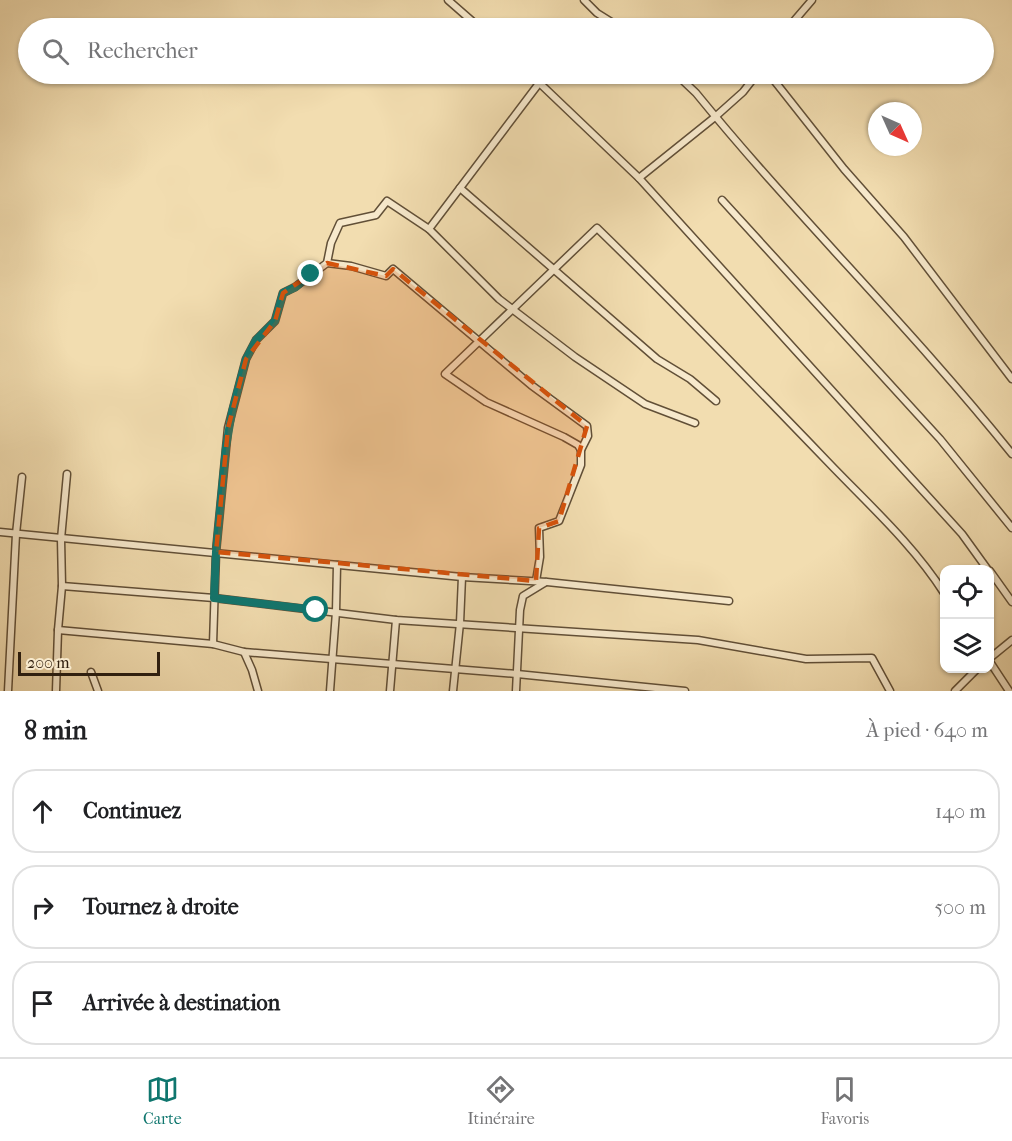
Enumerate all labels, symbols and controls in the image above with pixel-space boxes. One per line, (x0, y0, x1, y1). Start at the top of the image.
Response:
search box (18, 18, 994, 84)
icon: search (39, 35, 72, 68)
text: Rechercher (87, 38, 198, 64)
north arrow (868, 102, 922, 156)
route end (297, 260, 323, 286)
map controls (940, 565, 994, 673)
button: locate (940, 565, 994, 619)
route start (302, 596, 328, 622)
button: layers (940, 619, 994, 673)
scale bar (18, 649, 160, 676)
text: 200 m (27, 653, 70, 672)
text: 8 min (24, 715, 87, 746)
text: À pied · 640 m (866, 719, 988, 742)
icon: ahead (26, 795, 59, 828)
text: Continuez (83, 798, 181, 824)
text: 140 m (935, 800, 986, 823)
icon: right (26, 891, 59, 924)
text: Tournez à droite (83, 894, 239, 920)
text: 500 m (934, 896, 986, 919)
icon: arrive (26, 987, 59, 1020)
text: Arrivée à destination (83, 990, 280, 1016)
tab: Carte (143, 1073, 182, 1128)
tab: Itinéraire (467, 1073, 535, 1128)
tab: Favoris (820, 1073, 869, 1128)

